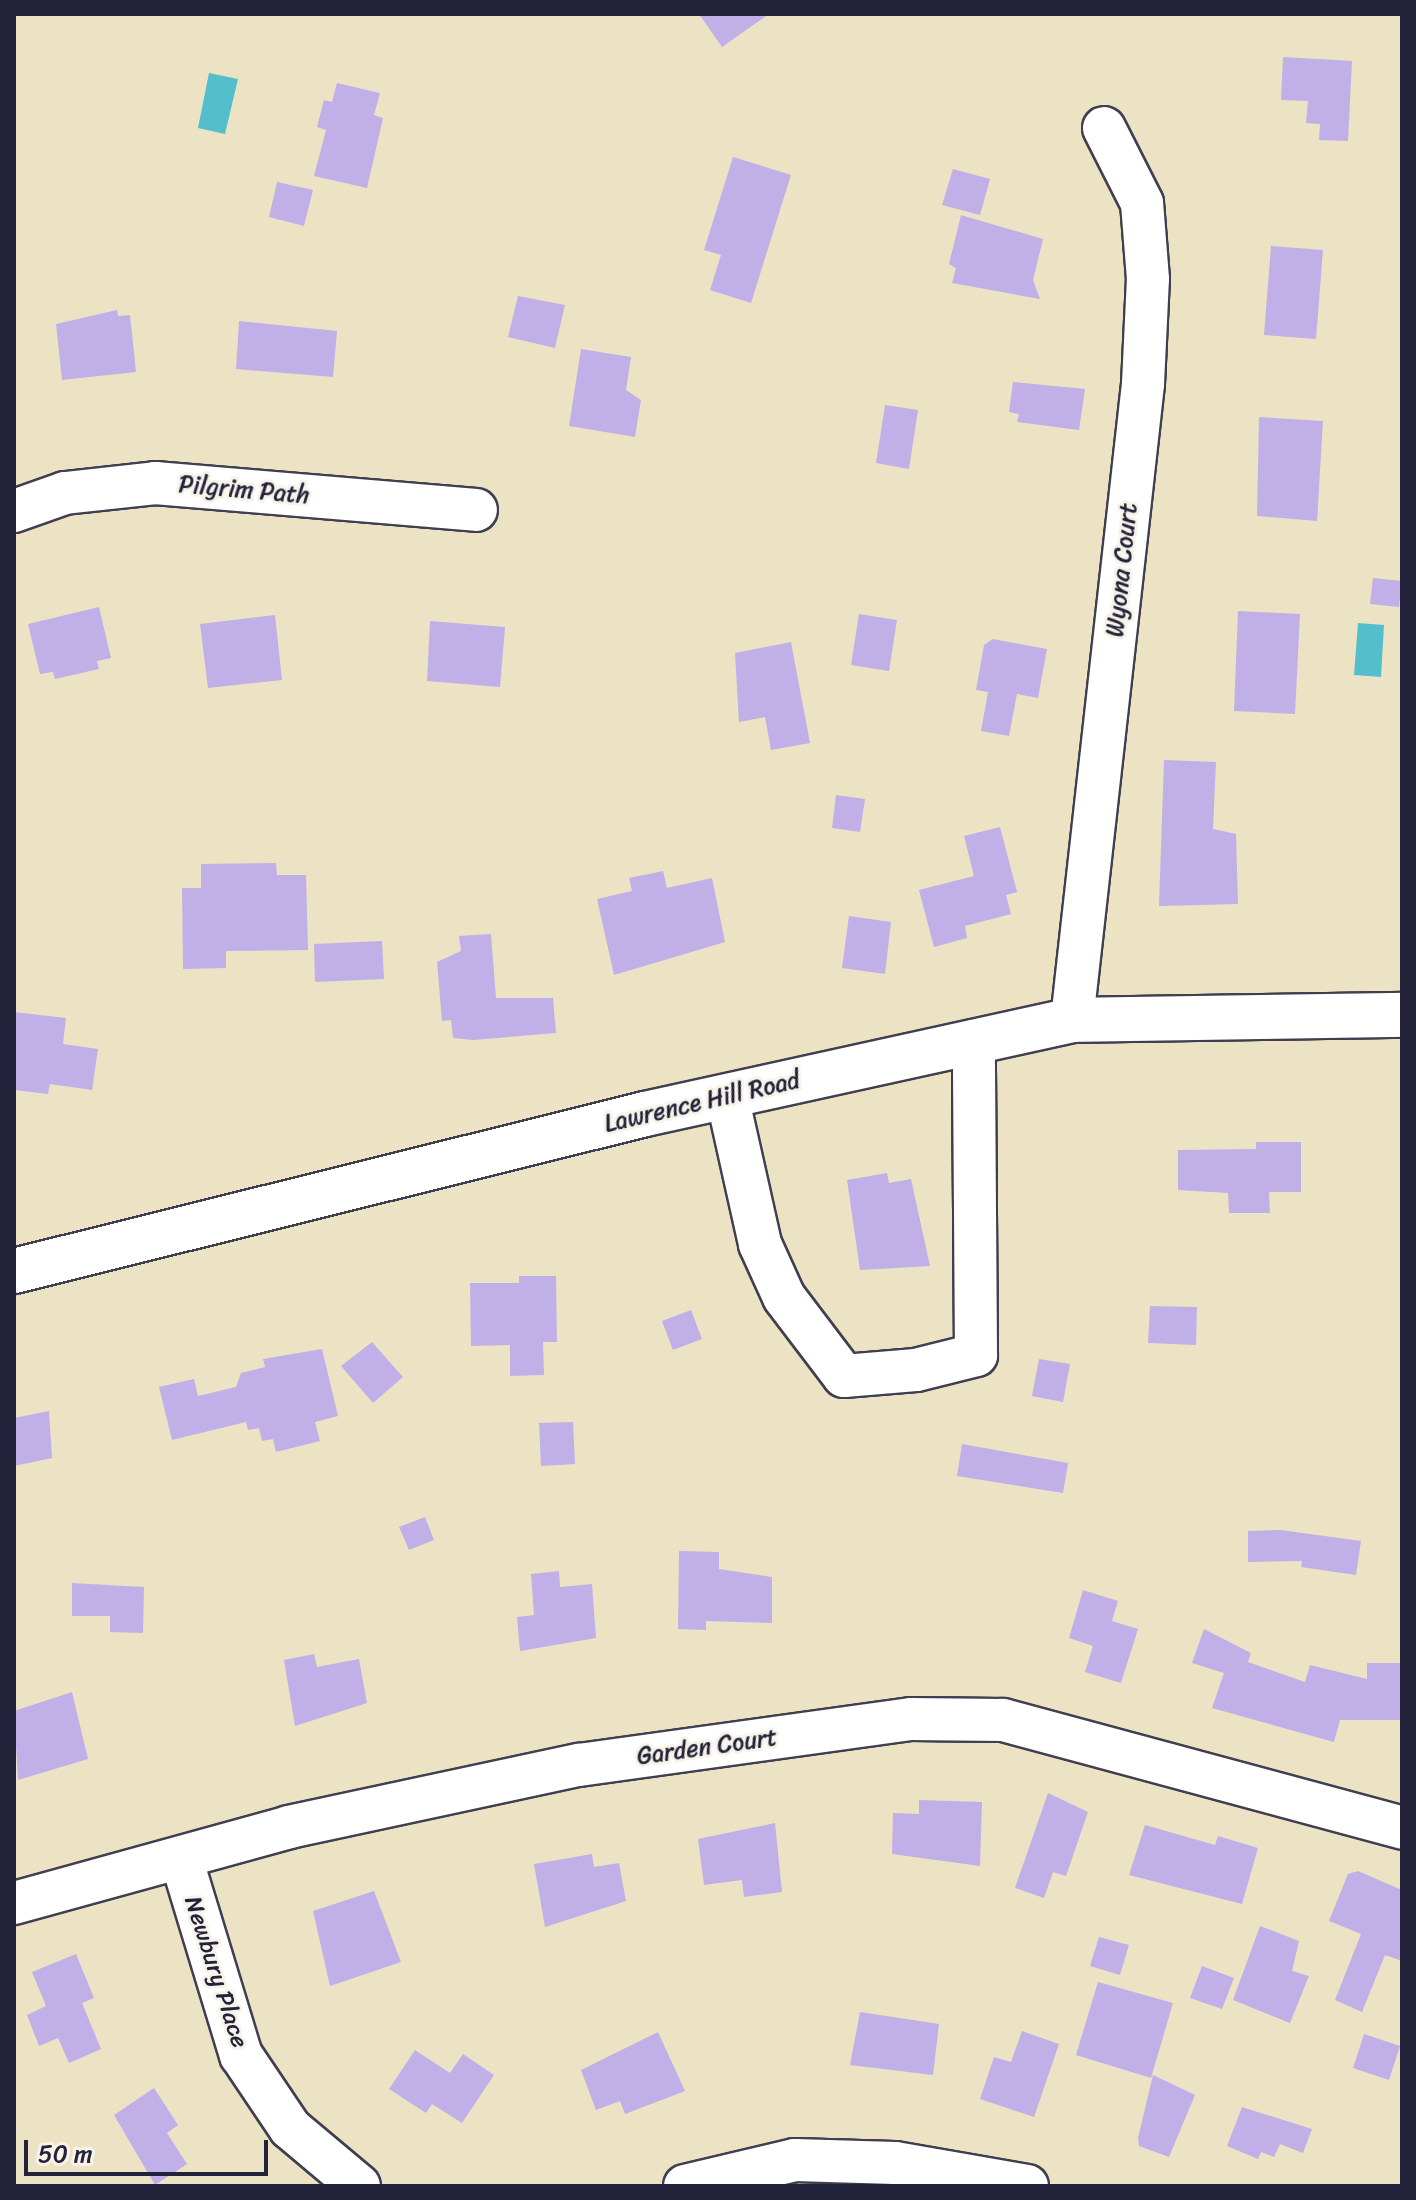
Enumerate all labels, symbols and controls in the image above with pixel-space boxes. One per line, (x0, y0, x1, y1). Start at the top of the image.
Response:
street label: Pilgrim Path (178, 470, 310, 510)
street label: Wyona Court (1101, 501, 1143, 639)
street label: Lawrence Hill Road (601, 1066, 803, 1138)
street label: Garden Court (635, 1723, 779, 1771)
street label: Newbury Place (178, 1893, 254, 2051)
scale bar (28, 2124, 272, 2174)
text: 50 m (38, 2133, 93, 2175)

